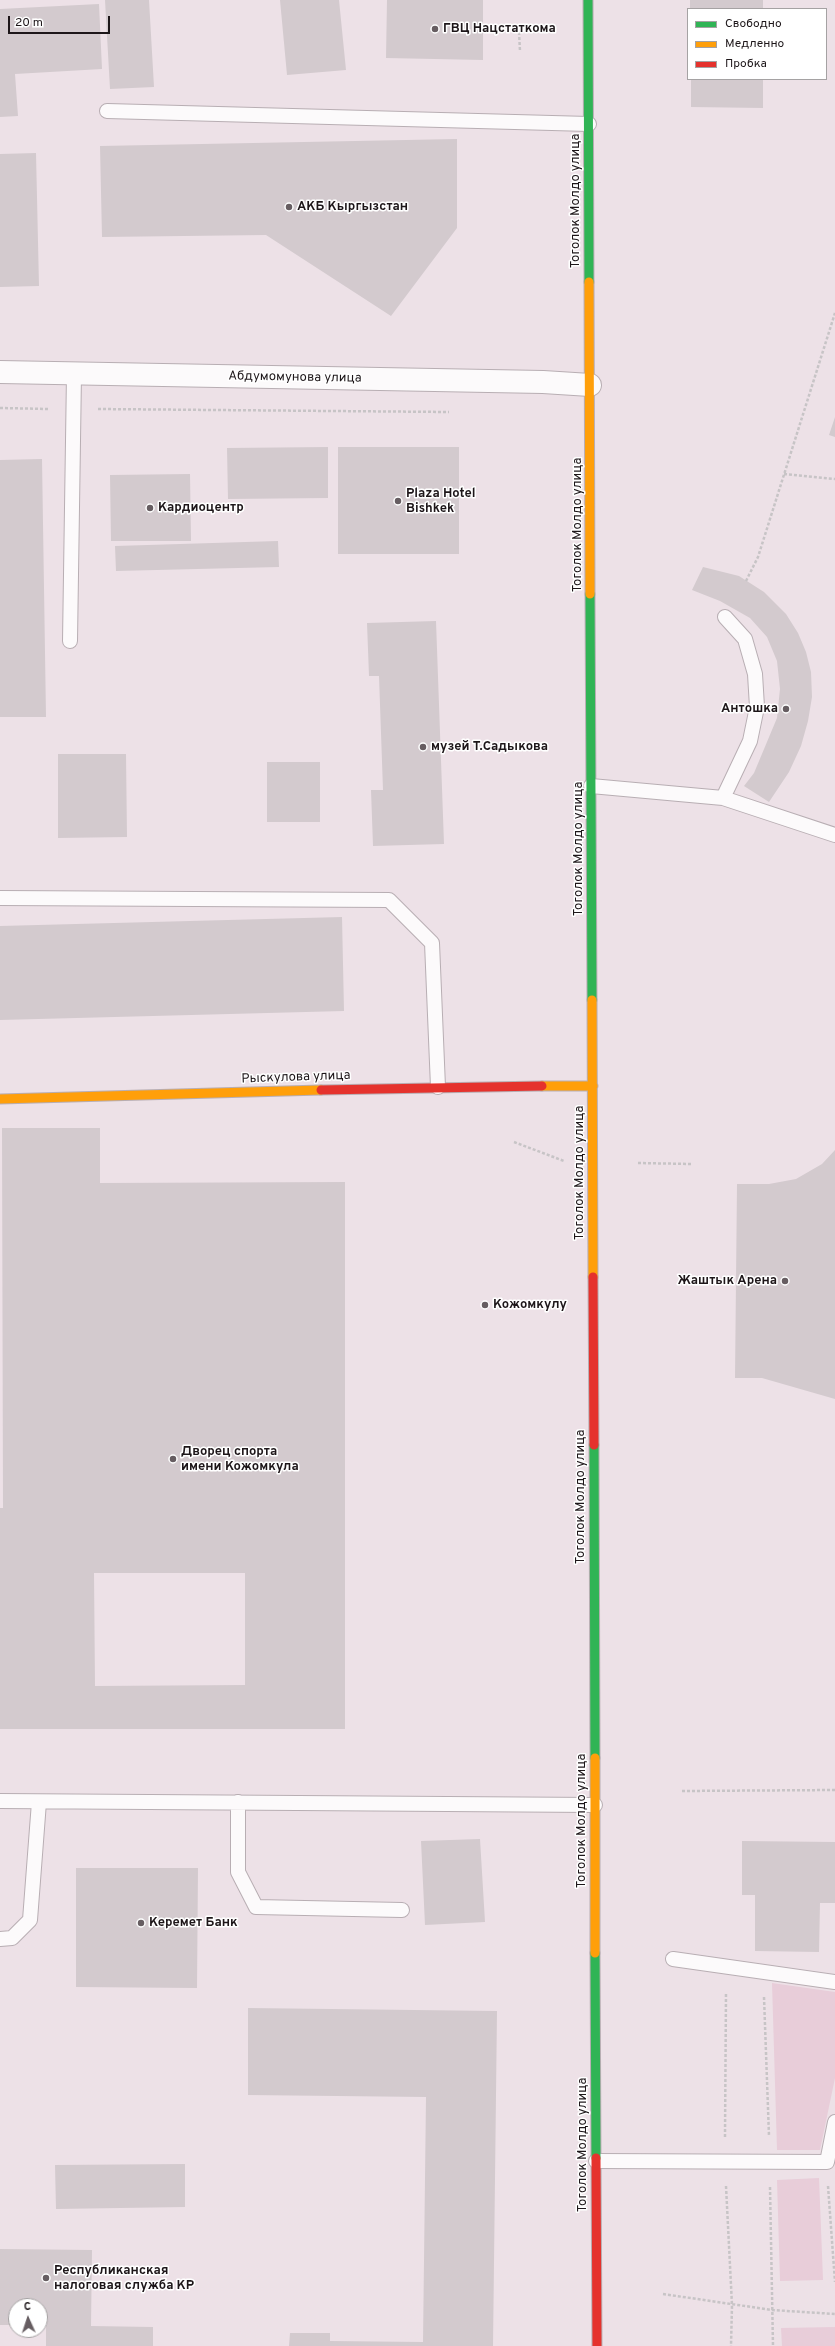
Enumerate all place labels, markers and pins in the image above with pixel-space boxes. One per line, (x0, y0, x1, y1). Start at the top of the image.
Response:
place label: ГВЦ Нацстаткома (443, 21, 556, 37)
marker: ГВЦ Нацстаткома (430, 24, 440, 34)
place label: АКБ Кыргызстан (297, 199, 408, 215)
marker: АКБ Кыргызстан (284, 202, 294, 212)
place label: Plaza Hotel Bishkek (406, 486, 476, 517)
marker: Plaza Hotel Bishkek (393, 496, 403, 506)
place label: Кардиоцентр (158, 500, 244, 516)
marker: Кардиоцентр (145, 503, 155, 513)
place label: Антошка (721, 701, 778, 717)
marker: Антошка (781, 704, 791, 714)
place label: музей Т.Садыкова (431, 739, 548, 755)
marker: музей Т.Садыкова (418, 742, 428, 752)
place label: Жаштык Арена (678, 1273, 777, 1289)
marker: Жаштык Арена (780, 1276, 790, 1286)
place label: Кожомкулу (493, 1297, 567, 1313)
marker: Кожомкулу (480, 1300, 490, 1310)
place label: Дворец спорта имени Кожомкула (181, 1444, 299, 1475)
marker: Дворец спорта имени Кожомкула (168, 1454, 178, 1464)
place label: Керемет Банк (149, 1915, 238, 1931)
marker: Керемет Банк (136, 1918, 146, 1928)
place label: Республиканская налоговая служба КР (54, 2263, 194, 2294)
marker: Республиканская налоговая служба КР (41, 2273, 51, 2283)

